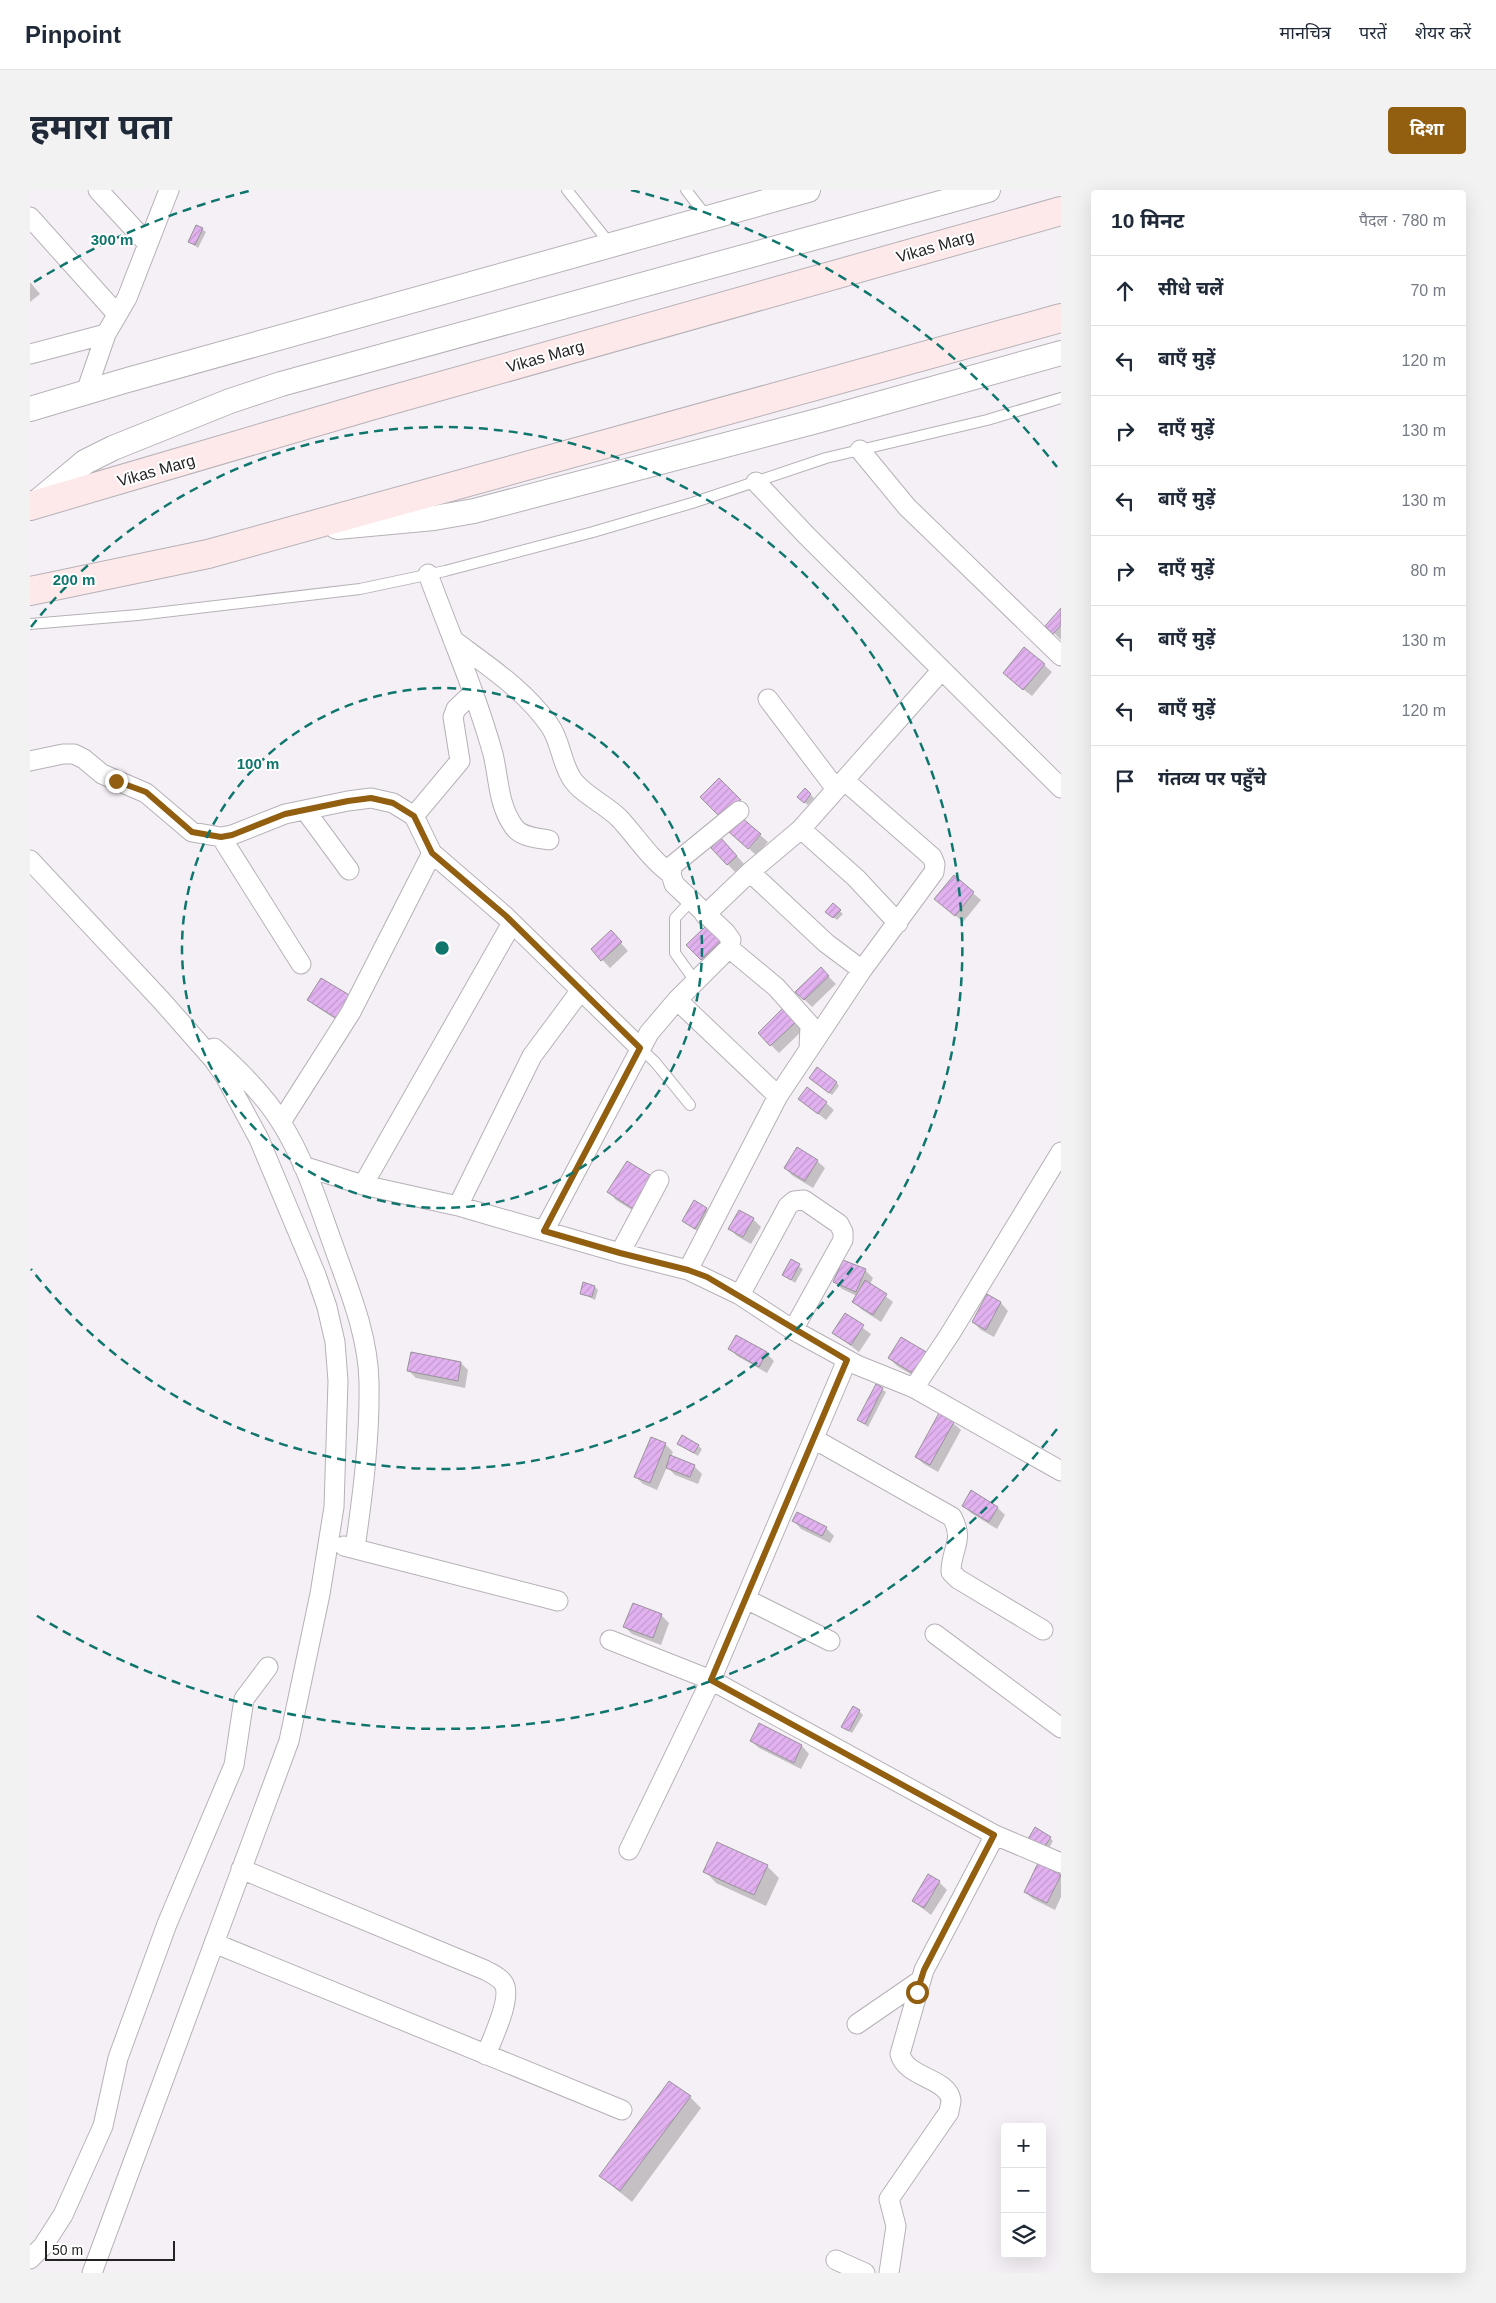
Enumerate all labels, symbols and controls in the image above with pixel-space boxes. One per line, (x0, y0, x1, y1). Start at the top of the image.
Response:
text: Pinpoint (25, 21, 121, 48)
text: मानचित्र (1279, 23, 1331, 43)
text: परतें (1359, 23, 1387, 43)
text: शेयर करें (1415, 23, 1471, 43)
text: हमारा पता (30, 107, 172, 146)
button: दिशा (1388, 107, 1466, 154)
text: 10 मिनट (1111, 209, 1184, 232)
text: पैदल · 780 m (1359, 212, 1446, 229)
street label: Vikas Marg (894, 227, 976, 266)
text: 300 m (91, 231, 133, 248)
icon: ahead (1111, 277, 1139, 305)
text: सीधे चलें (1158, 278, 1223, 299)
text: 70 m (1410, 282, 1446, 299)
street label: Vikas Marg (504, 337, 586, 376)
icon: left (1111, 347, 1139, 375)
text: बाएँ मुड़ें (1158, 348, 1215, 369)
text: 120 m (1402, 352, 1446, 369)
icon: right (1111, 417, 1139, 445)
text: दाएँ मुड़ें (1158, 418, 1214, 439)
text: 130 m (1402, 422, 1446, 439)
street label: Vikas Marg (115, 451, 197, 490)
icon: left (1111, 487, 1139, 515)
text: बाएँ मुड़ें (1158, 488, 1215, 509)
text: 130 m (1402, 492, 1446, 509)
icon: right (1111, 557, 1139, 585)
text: दाएँ मुड़ें (1158, 558, 1214, 579)
text: 80 m (1410, 562, 1446, 579)
text: 200 m (53, 571, 95, 588)
icon: left (1111, 627, 1139, 655)
text: बाएँ मुड़ें (1158, 628, 1215, 649)
text: 130 m (1402, 632, 1446, 649)
icon: left (1111, 697, 1139, 725)
text: बाएँ मुड़ें (1158, 698, 1215, 719)
text: 120 m (1402, 702, 1446, 719)
text: 100 m (237, 755, 279, 772)
icon: arrive (1111, 767, 1139, 795)
text: गंतव्य पर पहुँचे (1158, 768, 1266, 789)
route end (105, 770, 128, 793)
centre of rings (433, 939, 451, 957)
route start (906, 1981, 929, 2004)
map controls (1001, 2123, 1046, 2258)
button: + (1001, 2123, 1046, 2168)
button: − (1001, 2168, 1046, 2213)
button: layers (1001, 2213, 1046, 2258)
scale bar (45, 2238, 175, 2261)
text: 50 m (52, 2242, 83, 2258)

